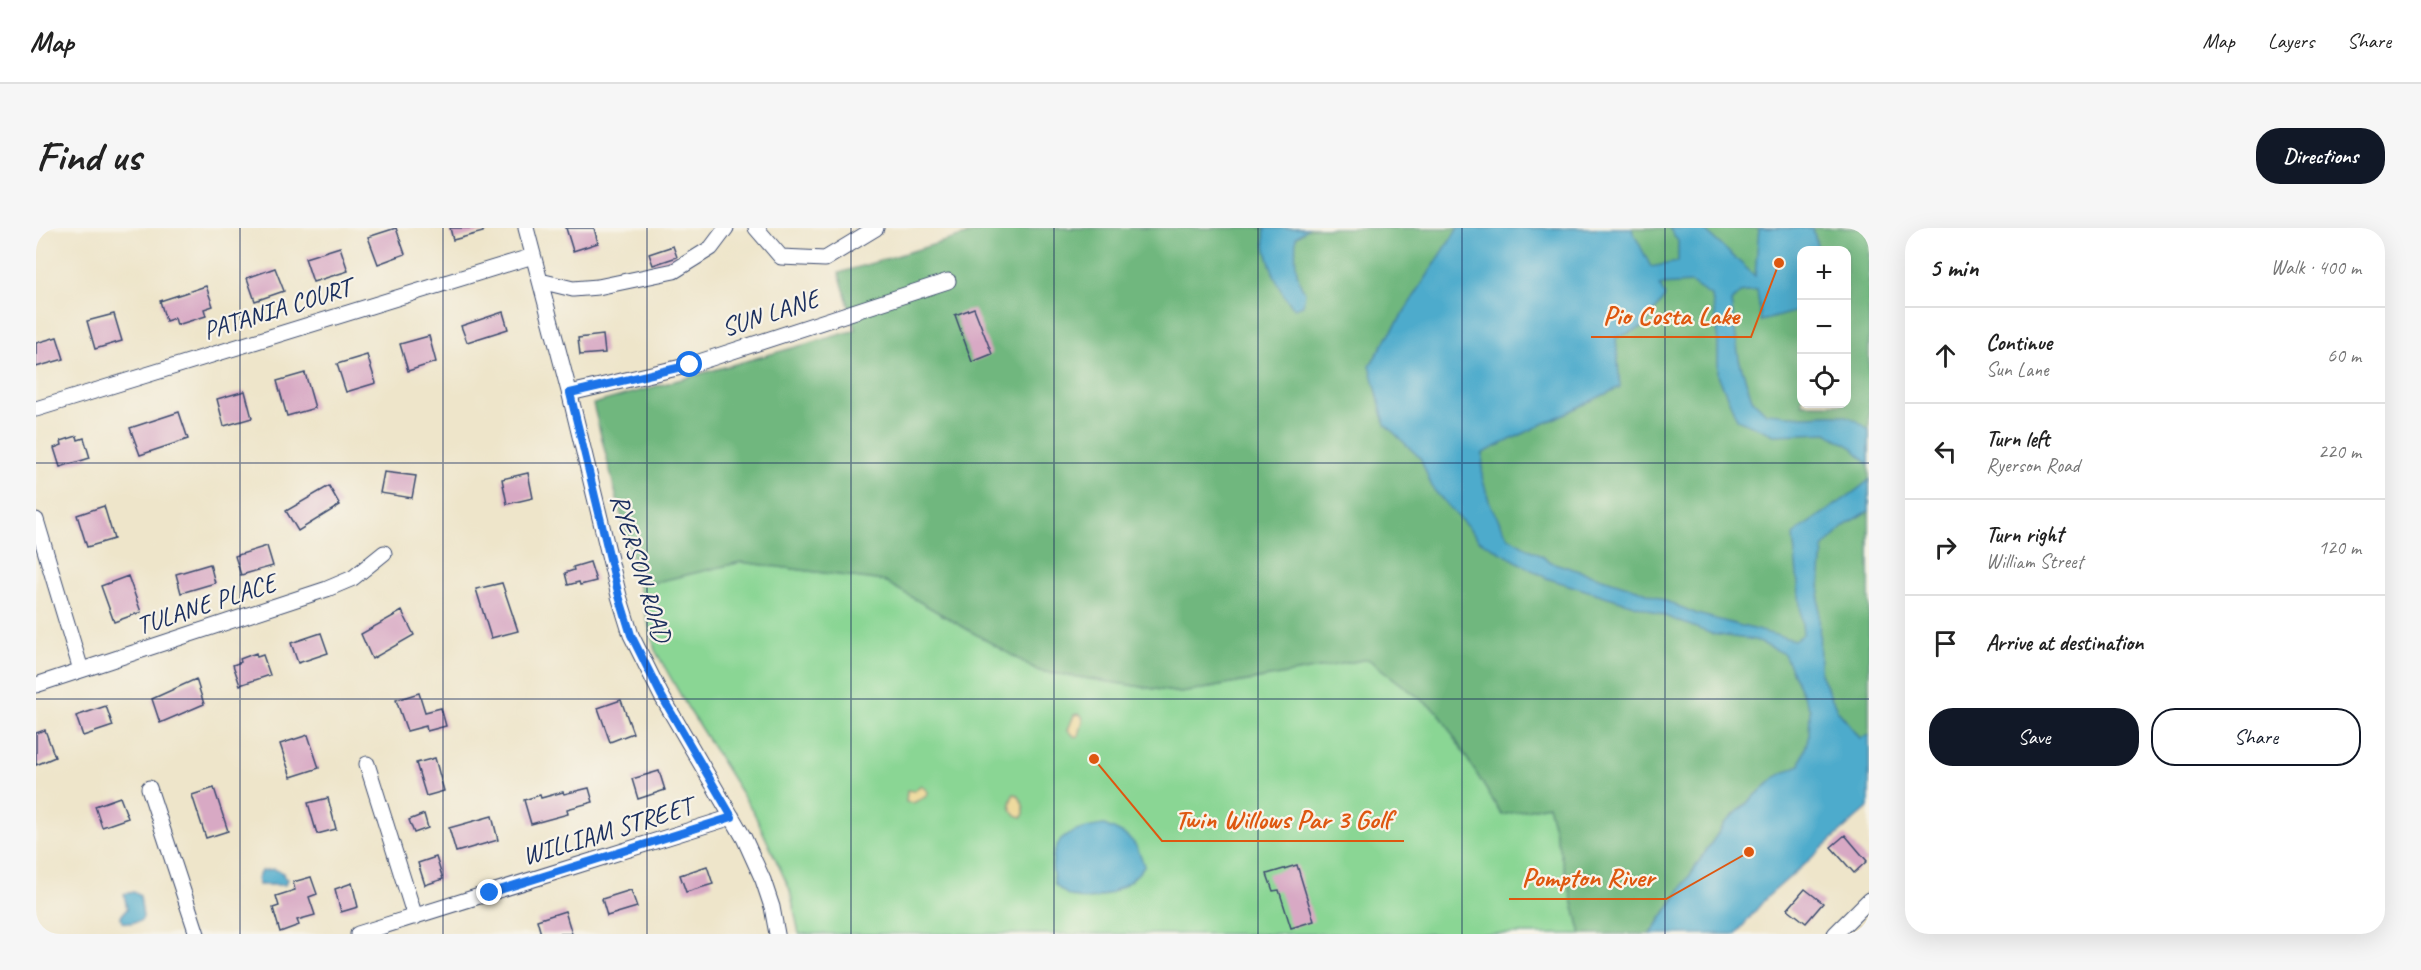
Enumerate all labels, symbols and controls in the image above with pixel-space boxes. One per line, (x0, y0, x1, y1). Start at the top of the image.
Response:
text: Map (30, 24, 73, 59)
text: Map (2202, 28, 2235, 54)
text: Layers (2268, 28, 2314, 54)
text: Share (2347, 28, 2391, 54)
button: Directions (2256, 128, 2385, 184)
text: Find us (36, 130, 141, 183)
map controls (1797, 246, 1851, 408)
button: + (1797, 246, 1851, 300)
text: 5 min (1929, 251, 1978, 284)
text: Walk · 400 m (2271, 255, 2361, 280)
street label: PATANIA COURT (199, 269, 362, 347)
street label: SUN LANE (717, 281, 826, 344)
callout: Pio Costa Lake (1591, 292, 1751, 337)
text: Pio Costa Lake (1603, 298, 1741, 332)
button: − (1797, 300, 1851, 354)
text: Continue (1986, 329, 2052, 357)
icon: ahead (1929, 339, 1962, 372)
text: 60 m (2327, 343, 2361, 368)
route start (676, 351, 702, 377)
button: locate (1797, 354, 1851, 408)
text: Sun Lane (1986, 357, 2049, 382)
text: Turn left (1986, 425, 2050, 453)
icon: left (1929, 435, 1962, 468)
text: 220 m (2318, 439, 2361, 464)
text: Ryerson Road (1986, 453, 2080, 478)
street label: RYERSON ROAD (603, 490, 680, 648)
text: Turn right (1986, 521, 2063, 549)
icon: right (1929, 531, 1962, 564)
text: 120 m (2318, 535, 2361, 560)
text: William Street (1986, 549, 2083, 574)
street label: TULANE PLACE (132, 565, 283, 642)
icon: arrive (1929, 627, 1962, 660)
text: Arrive at destination (1986, 629, 2143, 657)
button: Save (1929, 708, 2139, 766)
button: Share (2151, 708, 2361, 766)
street label: WILLIAM STREET (518, 788, 702, 872)
callout: Twin Willows Par 3 Golf (1162, 796, 1404, 841)
text: Twin Willows Par 3 Golf (1175, 802, 1397, 836)
callout: Pompton River (1509, 854, 1666, 899)
text: Pompton River (1522, 860, 1658, 894)
route end (476, 879, 502, 905)

